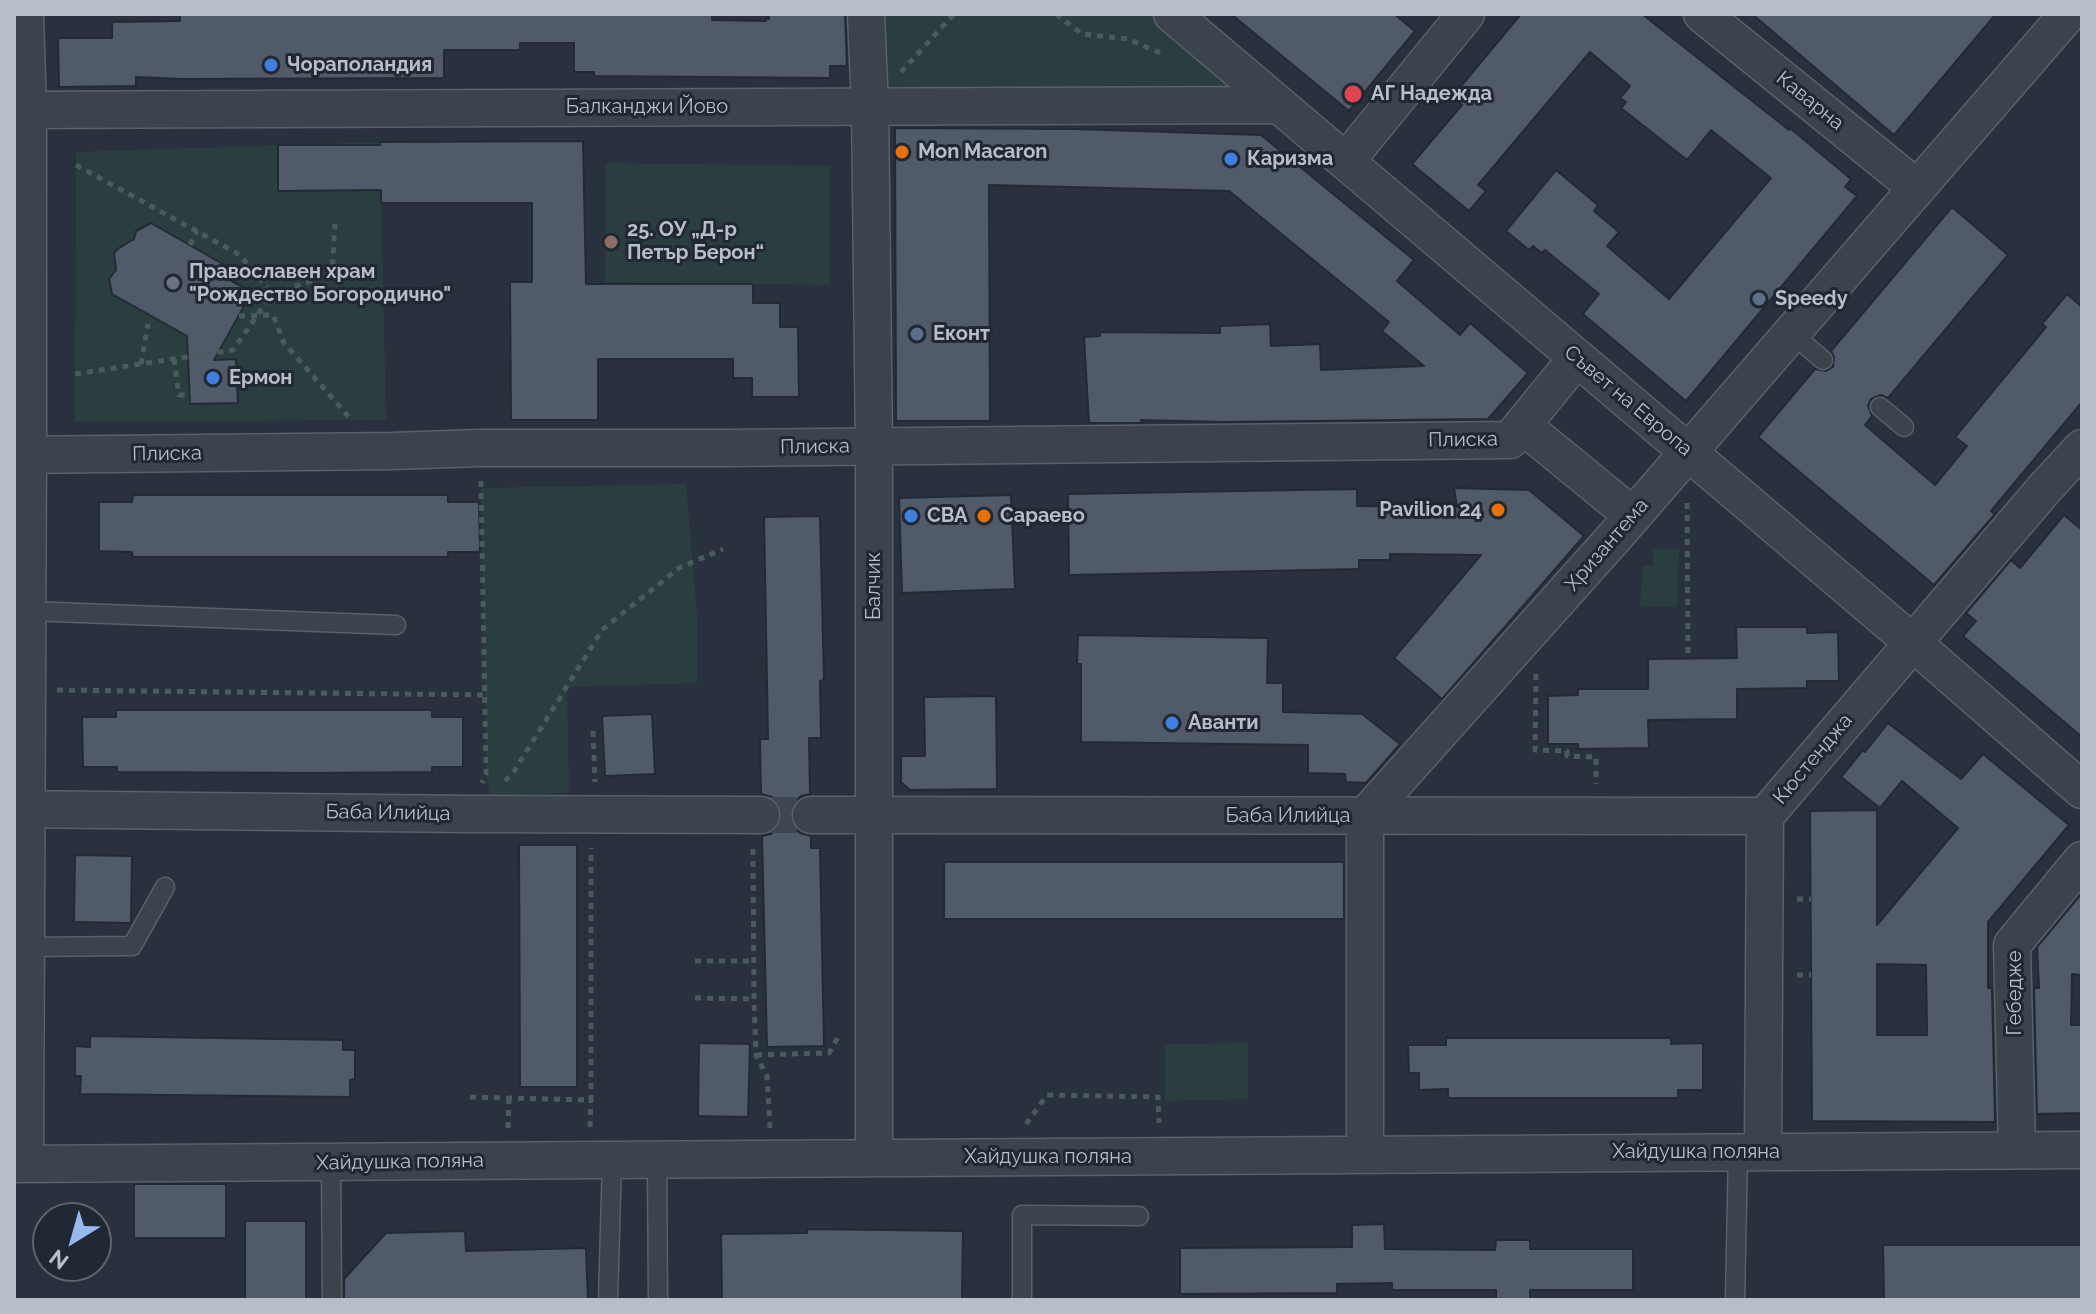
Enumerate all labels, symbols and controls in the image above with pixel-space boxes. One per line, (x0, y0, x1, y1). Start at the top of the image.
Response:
place label: Чораполандия (287, 53, 432, 77)
marker: Чораполандия (262, 56, 280, 74)
street label: Каварна (1771, 66, 1849, 136)
place label: АГ Надежда (1371, 82, 1492, 106)
marker: АГ Надежда (1342, 83, 1364, 105)
street label: Балканджи Йово (566, 95, 728, 119)
place label: Mon Macaron (918, 140, 1047, 164)
marker: Mon Macaron (893, 143, 911, 161)
place label: Каризма (1247, 147, 1333, 171)
marker: Каризма (1222, 150, 1240, 168)
place label: 25. ОУ „Д-р Петър Берон“ (627, 218, 764, 265)
marker: 25. ОУ „Д-р Петър Берон“ (602, 233, 620, 251)
place label: Православен храм "Рождество Богородично" (189, 260, 451, 307)
marker: Православен храм "Рождество Богородично" (164, 274, 182, 292)
place label: Speedy (1775, 287, 1848, 311)
marker: Speedy (1750, 290, 1768, 308)
place label: Еконт (933, 322, 990, 346)
marker: Еконт (908, 325, 926, 343)
street label: Съвет на Европа (1559, 341, 1697, 461)
place label: Ермон (229, 366, 292, 390)
marker: Ермон (204, 369, 222, 387)
street label: Плиска (1428, 427, 1498, 453)
street label: Плиска (780, 434, 850, 460)
street label: Плиска (132, 441, 202, 467)
street label: Хризантема (1560, 494, 1654, 596)
place label: Pavilion 24 (1379, 498, 1482, 522)
marker: Pavilion 24 (1489, 501, 1507, 519)
place label: CBA (927, 504, 967, 528)
place label: Сараево (1000, 504, 1085, 528)
marker: CBA (902, 507, 920, 525)
marker: Сараево (975, 507, 993, 525)
street label: Балчик (862, 552, 886, 620)
street label: Кюстенджа (1768, 709, 1858, 809)
place label: Аванти (1188, 711, 1258, 735)
marker: Аванти (1163, 714, 1181, 732)
street label: Баба Илийца (325, 800, 451, 826)
street label: Баба Илийца (1226, 804, 1350, 828)
street label: Гебедже (2003, 950, 2027, 1036)
street label: Хайдушка поляна (1612, 1140, 1780, 1164)
street label: Хайдушка поляна (964, 1145, 1132, 1169)
street label: Хайдушка поляна (316, 1149, 484, 1175)
north arrow (32, 1202, 112, 1282)
text: N (44, 1244, 73, 1275)

